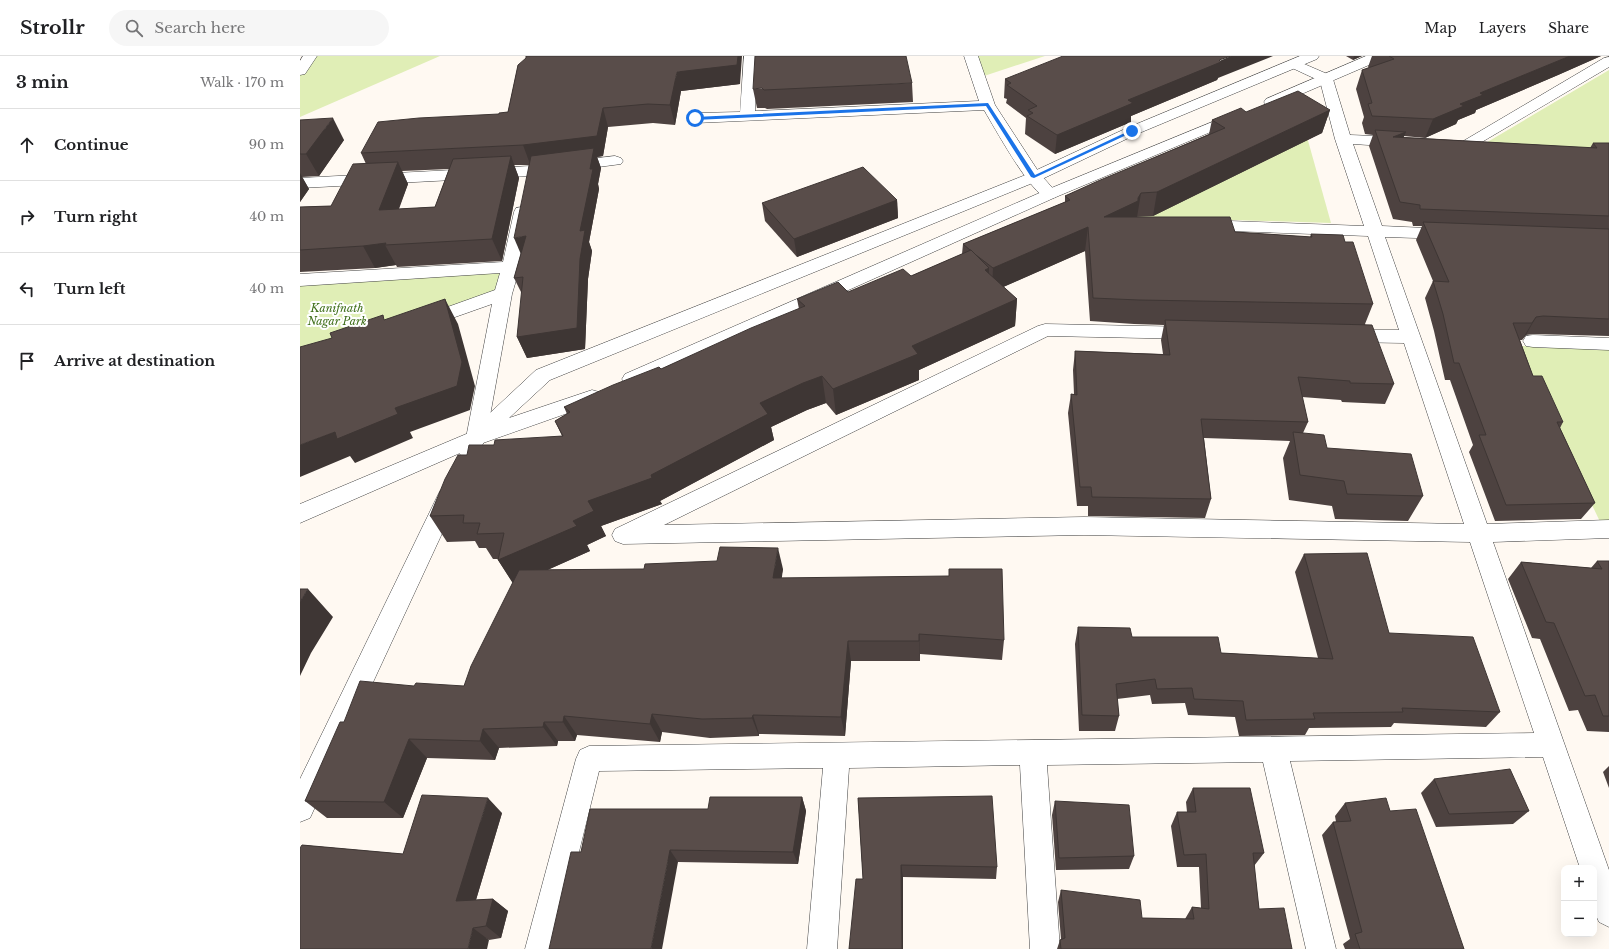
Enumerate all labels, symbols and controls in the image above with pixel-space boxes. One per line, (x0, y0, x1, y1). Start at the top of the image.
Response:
search box (109, 10, 389, 46)
text: Strollr (20, 16, 85, 39)
icon: search (123, 17, 145, 39)
text: Search here (155, 18, 245, 37)
text: Map (1424, 19, 1457, 37)
text: Layers (1479, 19, 1526, 37)
text: Share (1548, 19, 1589, 37)
text: 3 min (16, 72, 69, 93)
text: Walk · 170 m (200, 74, 284, 91)
route start (686, 109, 704, 127)
route end (1123, 122, 1141, 140)
icon: ahead (16, 134, 38, 156)
text: Continue (54, 135, 129, 154)
text: 90 m (249, 136, 284, 153)
icon: right (16, 206, 38, 228)
text: Turn right (54, 207, 137, 226)
text: 40 m (249, 208, 284, 225)
icon: left (16, 278, 38, 300)
text: Turn left (54, 279, 125, 298)
text: 40 m (249, 280, 284, 297)
park label: Kanifnath Nagar Park (306, 301, 367, 328)
icon: arrive (16, 350, 38, 372)
text: Arrive at destination (54, 351, 215, 370)
map controls (1561, 865, 1597, 937)
button: + (1561, 865, 1597, 901)
button: − (1561, 901, 1597, 937)

